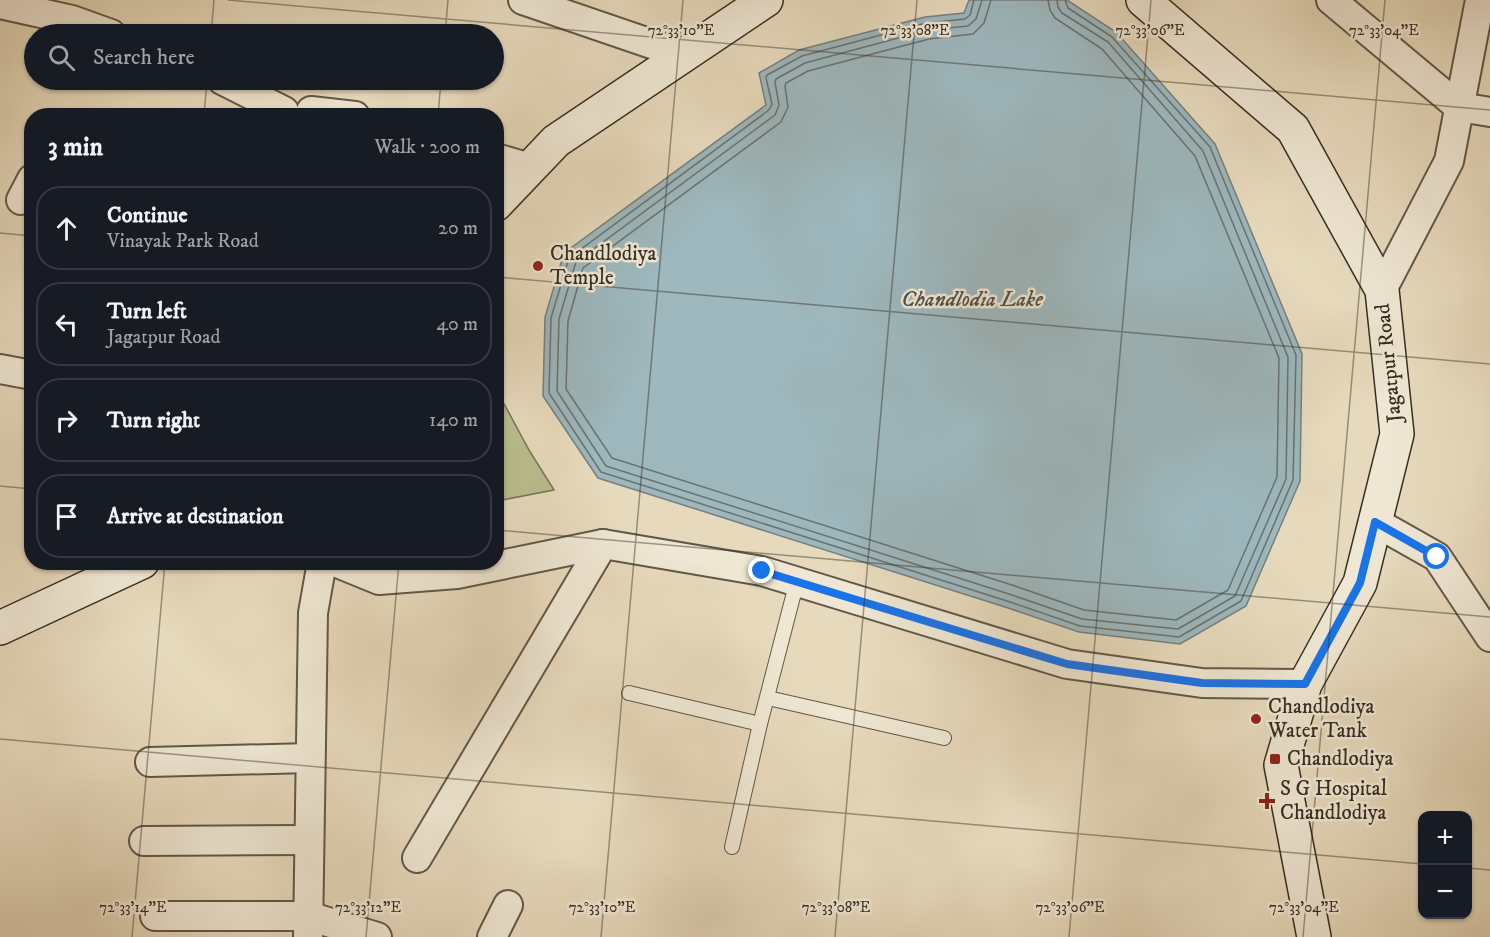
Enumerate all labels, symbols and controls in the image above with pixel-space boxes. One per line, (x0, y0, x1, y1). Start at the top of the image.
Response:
text: 72°33'10"E (648, 21, 715, 40)
text: 72°33'08"E (881, 21, 950, 40)
text: 72°33'06"E (1115, 21, 1185, 40)
text: 72°33'04"E (1349, 21, 1419, 40)
search box (24, 24, 504, 90)
icon: search (45, 41, 78, 74)
text: Search here (93, 44, 195, 71)
text: 3 min (48, 131, 103, 164)
text: Walk · 200 m (374, 135, 480, 160)
text: Continue (107, 202, 188, 229)
icon: ahead (50, 212, 83, 245)
text: 20 m (438, 216, 478, 241)
text: Vinayak Park Road (107, 229, 259, 254)
place label: Chandlodiya Temple (550, 241, 657, 291)
marker: Chandlodiya Temple (531, 259, 545, 273)
water label: Chandlodia Lake (901, 286, 1043, 313)
text: Turn left (107, 298, 187, 325)
street label: Jagatpur Road (1370, 302, 1408, 426)
icon: left (50, 308, 83, 341)
text: 40 m (436, 312, 478, 337)
text: Jagatpur Road (107, 325, 221, 350)
icon: right (50, 404, 83, 437)
text: Turn right (107, 407, 200, 434)
text: 140 m (429, 408, 478, 433)
icon: arrive (50, 500, 83, 533)
text: Arrive at destination (107, 503, 284, 530)
route start (1423, 543, 1449, 569)
route end (748, 557, 774, 583)
place label: Chandlodiya Water Tank (1267, 694, 1375, 744)
marker: Chandlodiya Water Tank (1249, 712, 1263, 726)
place label: Chandlodiya (1287, 746, 1394, 772)
marker: Chandlodiya (1268, 752, 1282, 766)
place label: S G Hospital Chandlodiya (1280, 776, 1388, 826)
marker: S G Hospital Chandlodiya (1258, 792, 1276, 810)
map controls (1418, 811, 1472, 919)
button: + (1418, 811, 1472, 865)
button: − (1418, 865, 1472, 919)
text: 72°33'14"E (99, 898, 167, 917)
text: 72°33'12"E (335, 898, 401, 917)
text: 72°33'10"E (569, 898, 636, 917)
text: 72°33'08"E (802, 898, 871, 917)
text: 72°33'06"E (1035, 898, 1105, 917)
text: 72°33'04"E (1269, 898, 1339, 917)

